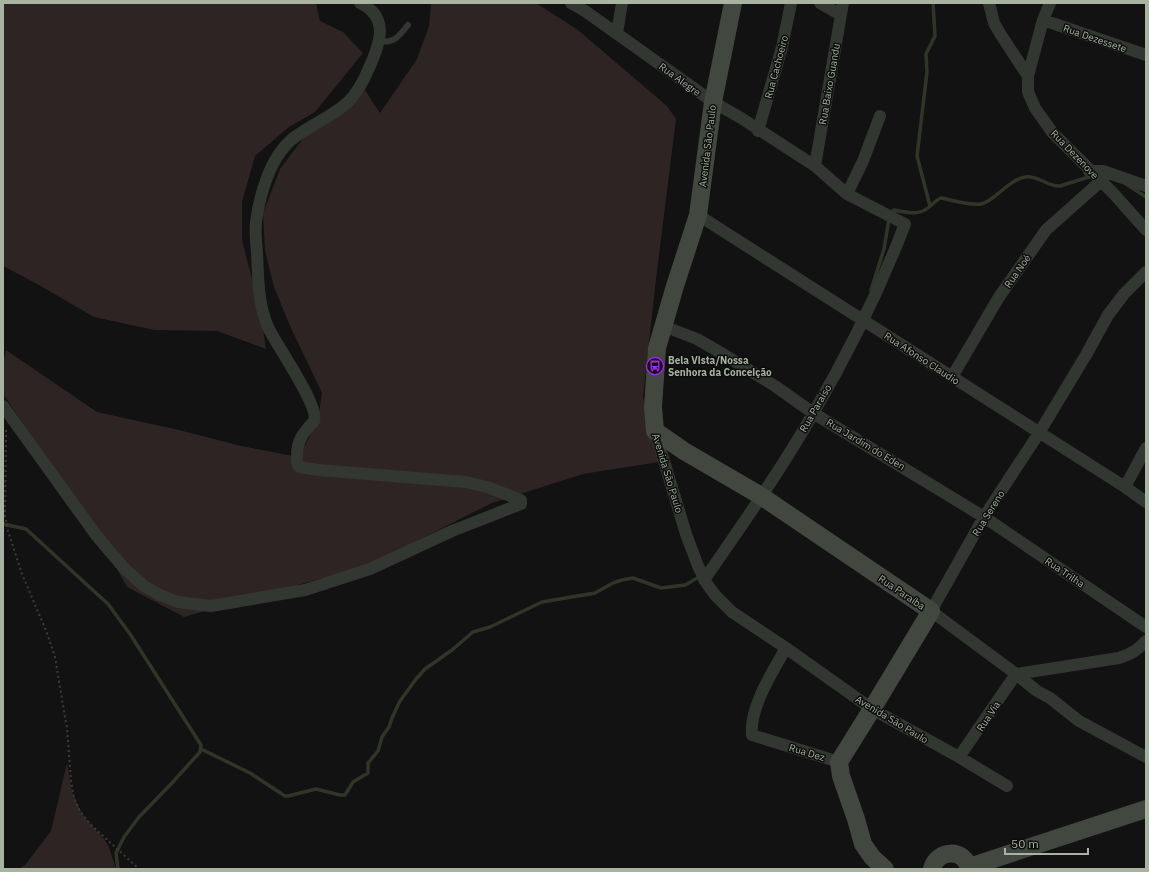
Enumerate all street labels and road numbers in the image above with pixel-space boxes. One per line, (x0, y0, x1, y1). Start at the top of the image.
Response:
street label: Rua Dezessete (1061, 22, 1129, 56)
street label: Rua Cachoeiro (762, 34, 791, 100)
street label: Rua Baixo Guandu (816, 42, 843, 126)
street label: Rua Alegre (656, 60, 704, 99)
street label: Avenida São Paulo (696, 104, 719, 188)
street label: Rua Dezenove (1048, 127, 1102, 182)
street label: Rua Noé (1001, 252, 1034, 291)
street label: Rua Afonso Claudio (882, 329, 962, 388)
street label: Rua Paraíso (797, 382, 835, 434)
street label: Rua Jardim do Eden (824, 416, 908, 473)
street label: Avenida São Paulo (649, 432, 686, 515)
street label: Rua Sereno (969, 488, 1008, 539)
street label: Rua Trilha (1042, 554, 1088, 591)
street label: Rua Paraíba (876, 572, 928, 613)
street label: Avenida São Paulo (853, 693, 931, 746)
street label: Rua Via (974, 698, 1004, 734)
street label: Rua Dez (787, 741, 827, 764)

